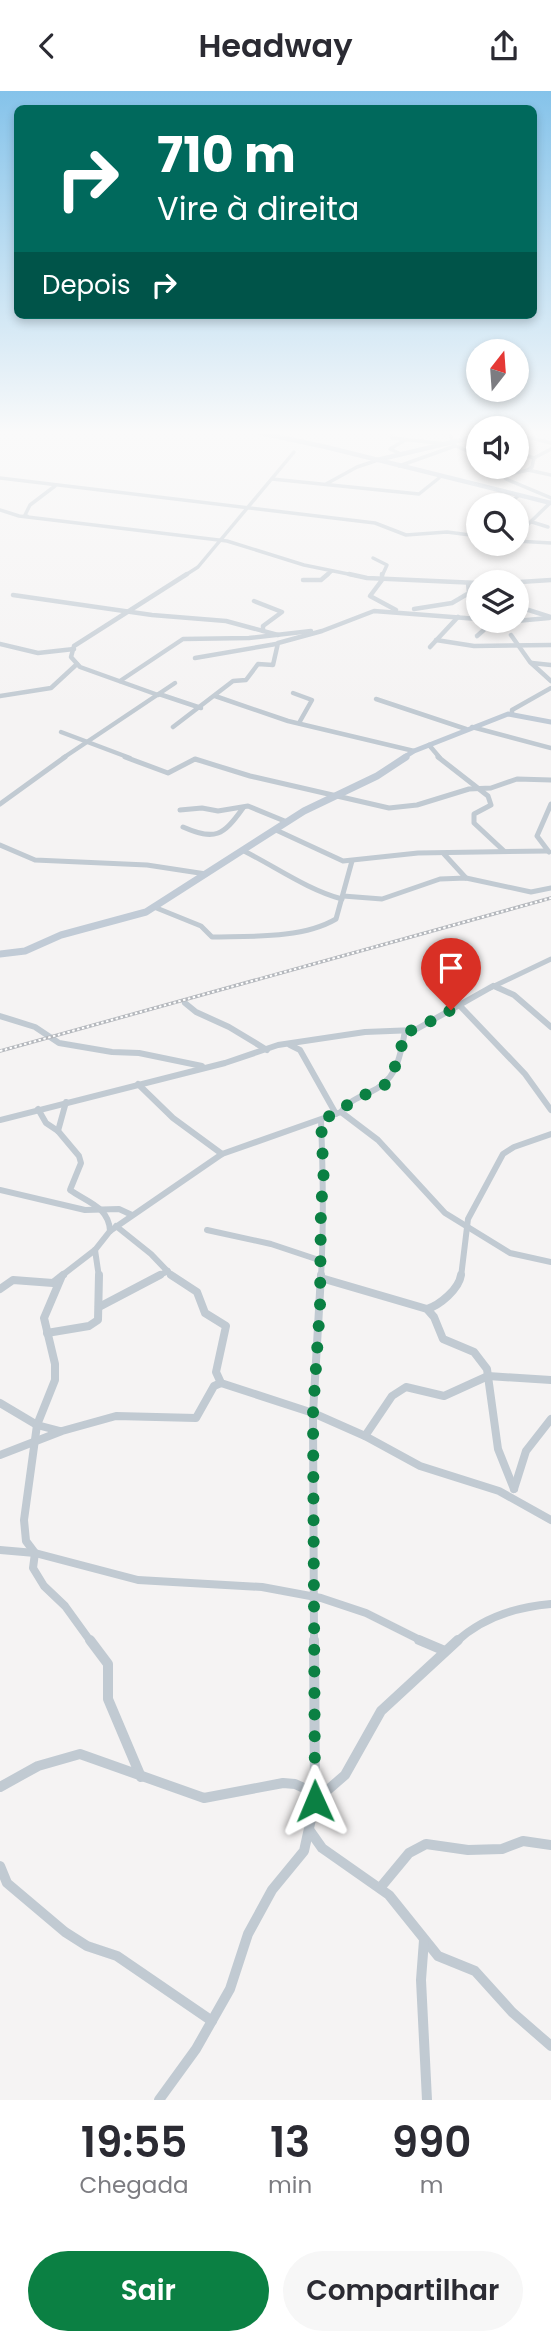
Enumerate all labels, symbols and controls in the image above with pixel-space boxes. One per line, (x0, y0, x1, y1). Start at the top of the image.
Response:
text: Headway (198, 23, 353, 68)
icon: back (28, 27, 66, 65)
icon: share (485, 27, 523, 65)
text: 710 m (157, 121, 296, 189)
icon: right (42, 133, 133, 224)
text: Vire à direita (157, 186, 359, 231)
icon: right (145, 266, 183, 304)
text: Depois (42, 267, 131, 303)
north arrow (466, 339, 528, 403)
map controls (466, 339, 529, 633)
button: sound (466, 416, 529, 479)
button: search (466, 493, 529, 556)
button: layers (466, 570, 529, 633)
pin (421, 938, 481, 1010)
icon: arrive (432, 949, 470, 987)
position arrow (278, 1764, 352, 1838)
text: 19:55 (81, 2113, 187, 2172)
text: 13 (270, 2113, 310, 2172)
text: 990 (392, 2113, 471, 2172)
text: Chegada (80, 2169, 189, 2201)
text: min (268, 2169, 312, 2201)
text: m (420, 2169, 443, 2201)
button: Sair (28, 2251, 269, 2331)
button: Compartilhar (283, 2251, 523, 2331)

